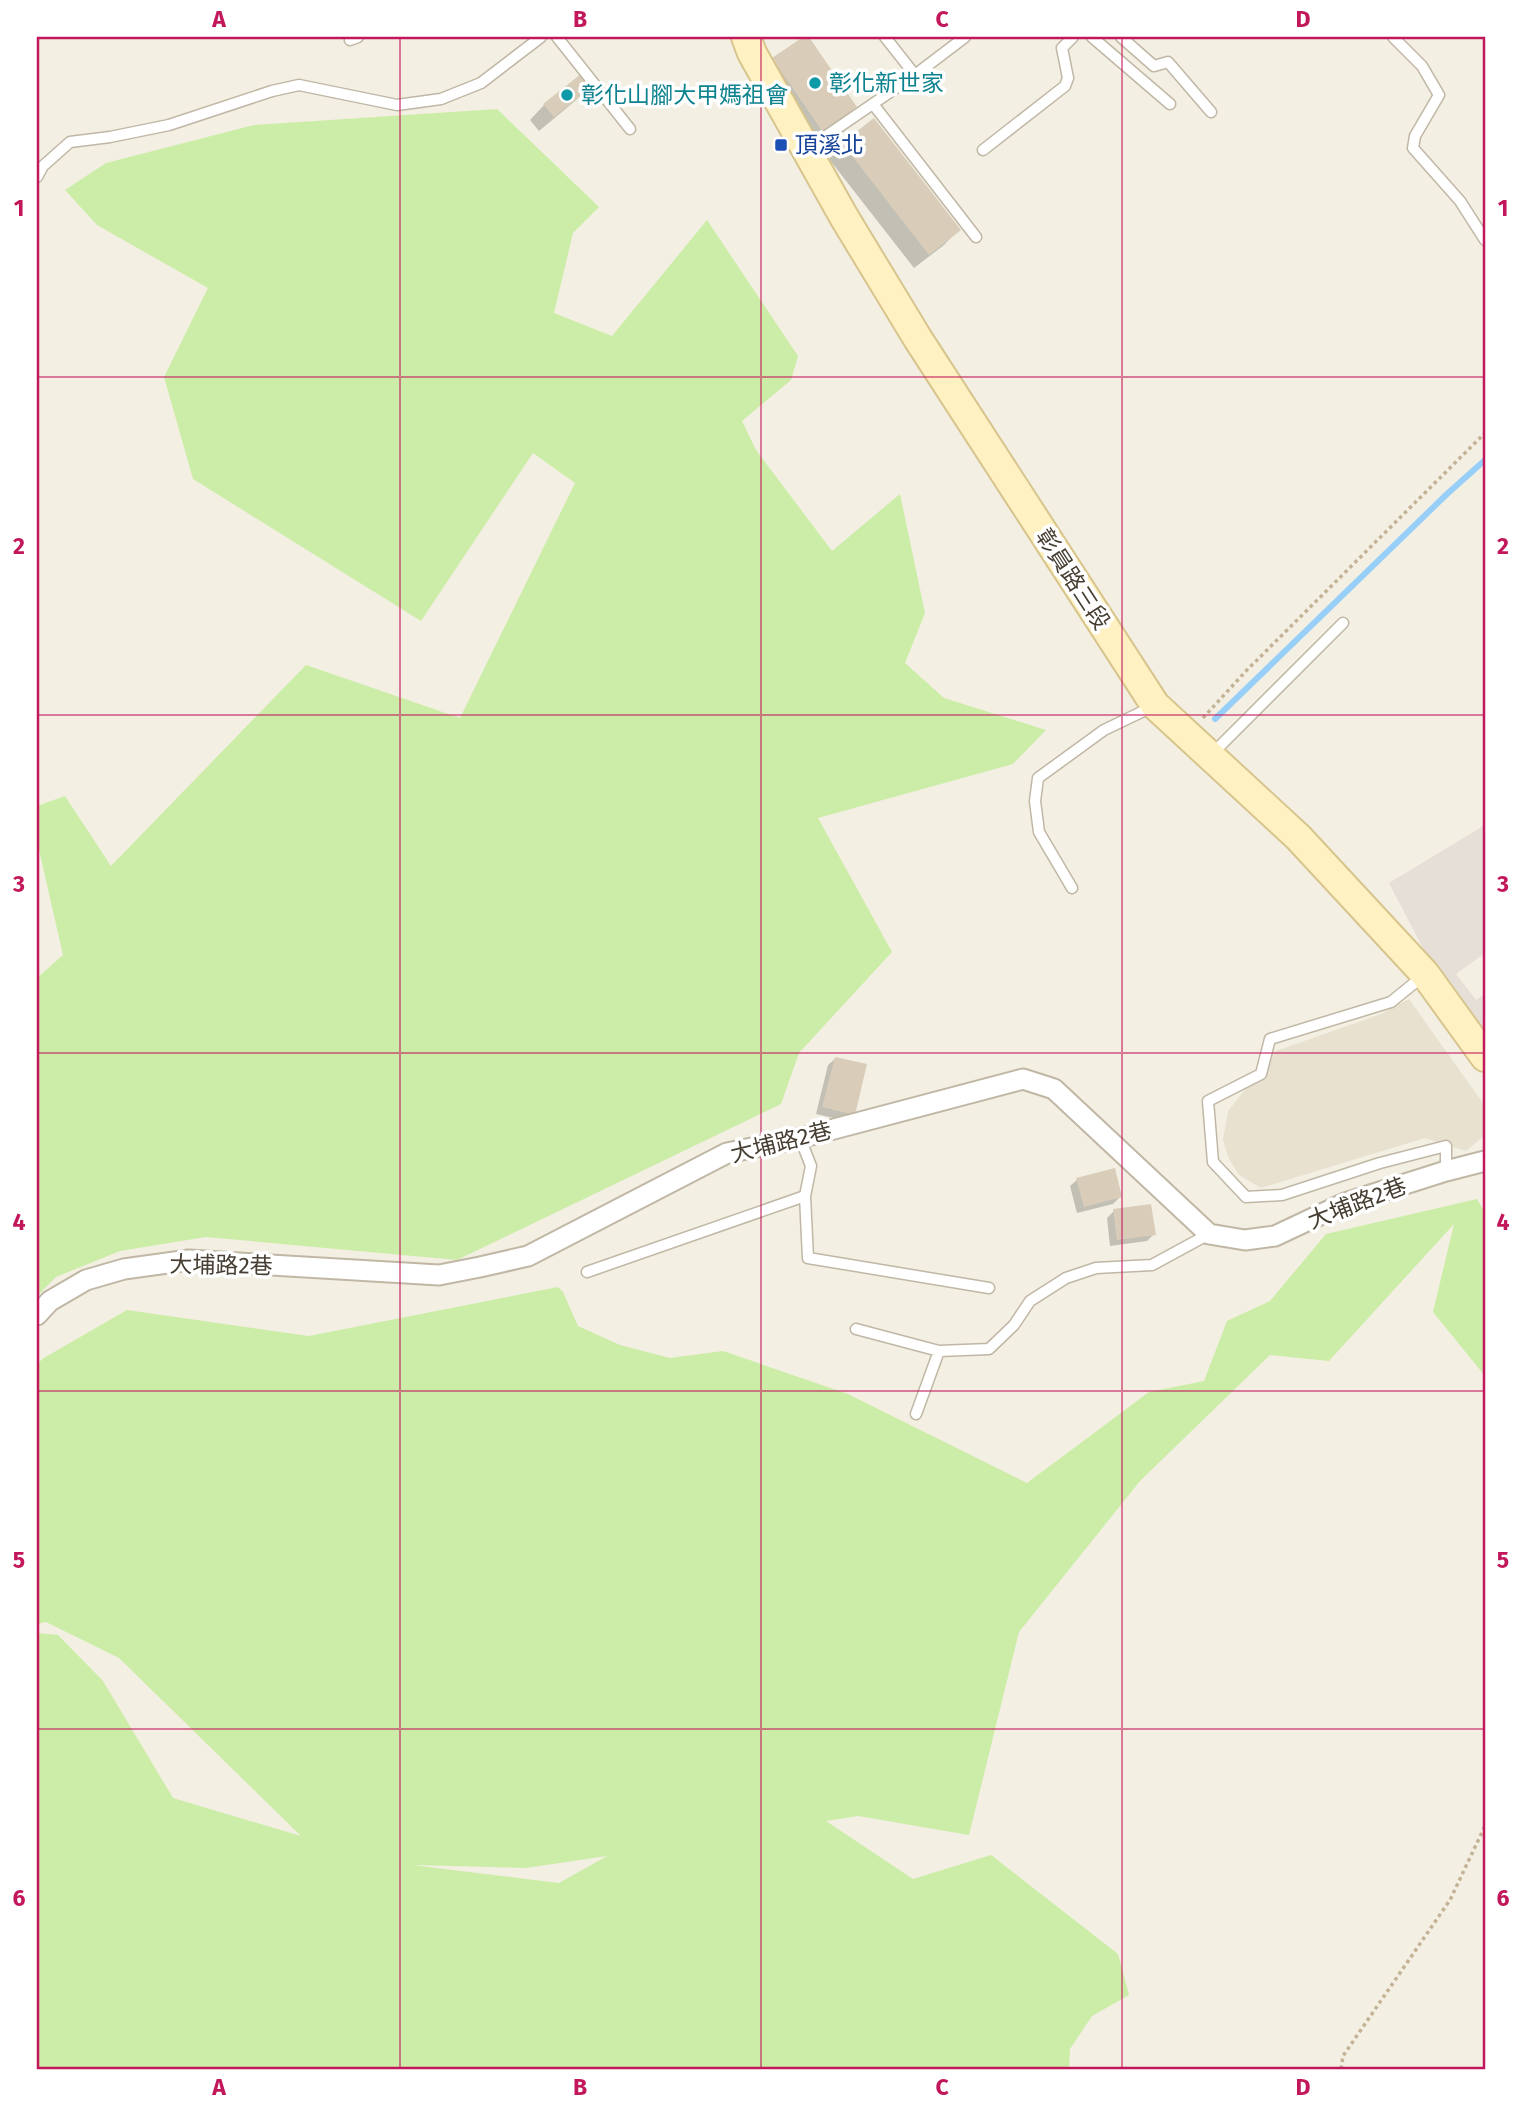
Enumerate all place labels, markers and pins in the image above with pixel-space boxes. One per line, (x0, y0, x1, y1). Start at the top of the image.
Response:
place label: 彰化新世家 (829, 69, 944, 97)
marker: 彰化新世家 (807, 75, 823, 91)
place label: 彰化山腳大甲媽祖會 (581, 81, 788, 109)
marker: 彰化山腳大甲媽祖會 (559, 87, 575, 103)
place label: 頂溪北 (795, 131, 864, 159)
marker: 頂溪北 (773, 137, 789, 153)

